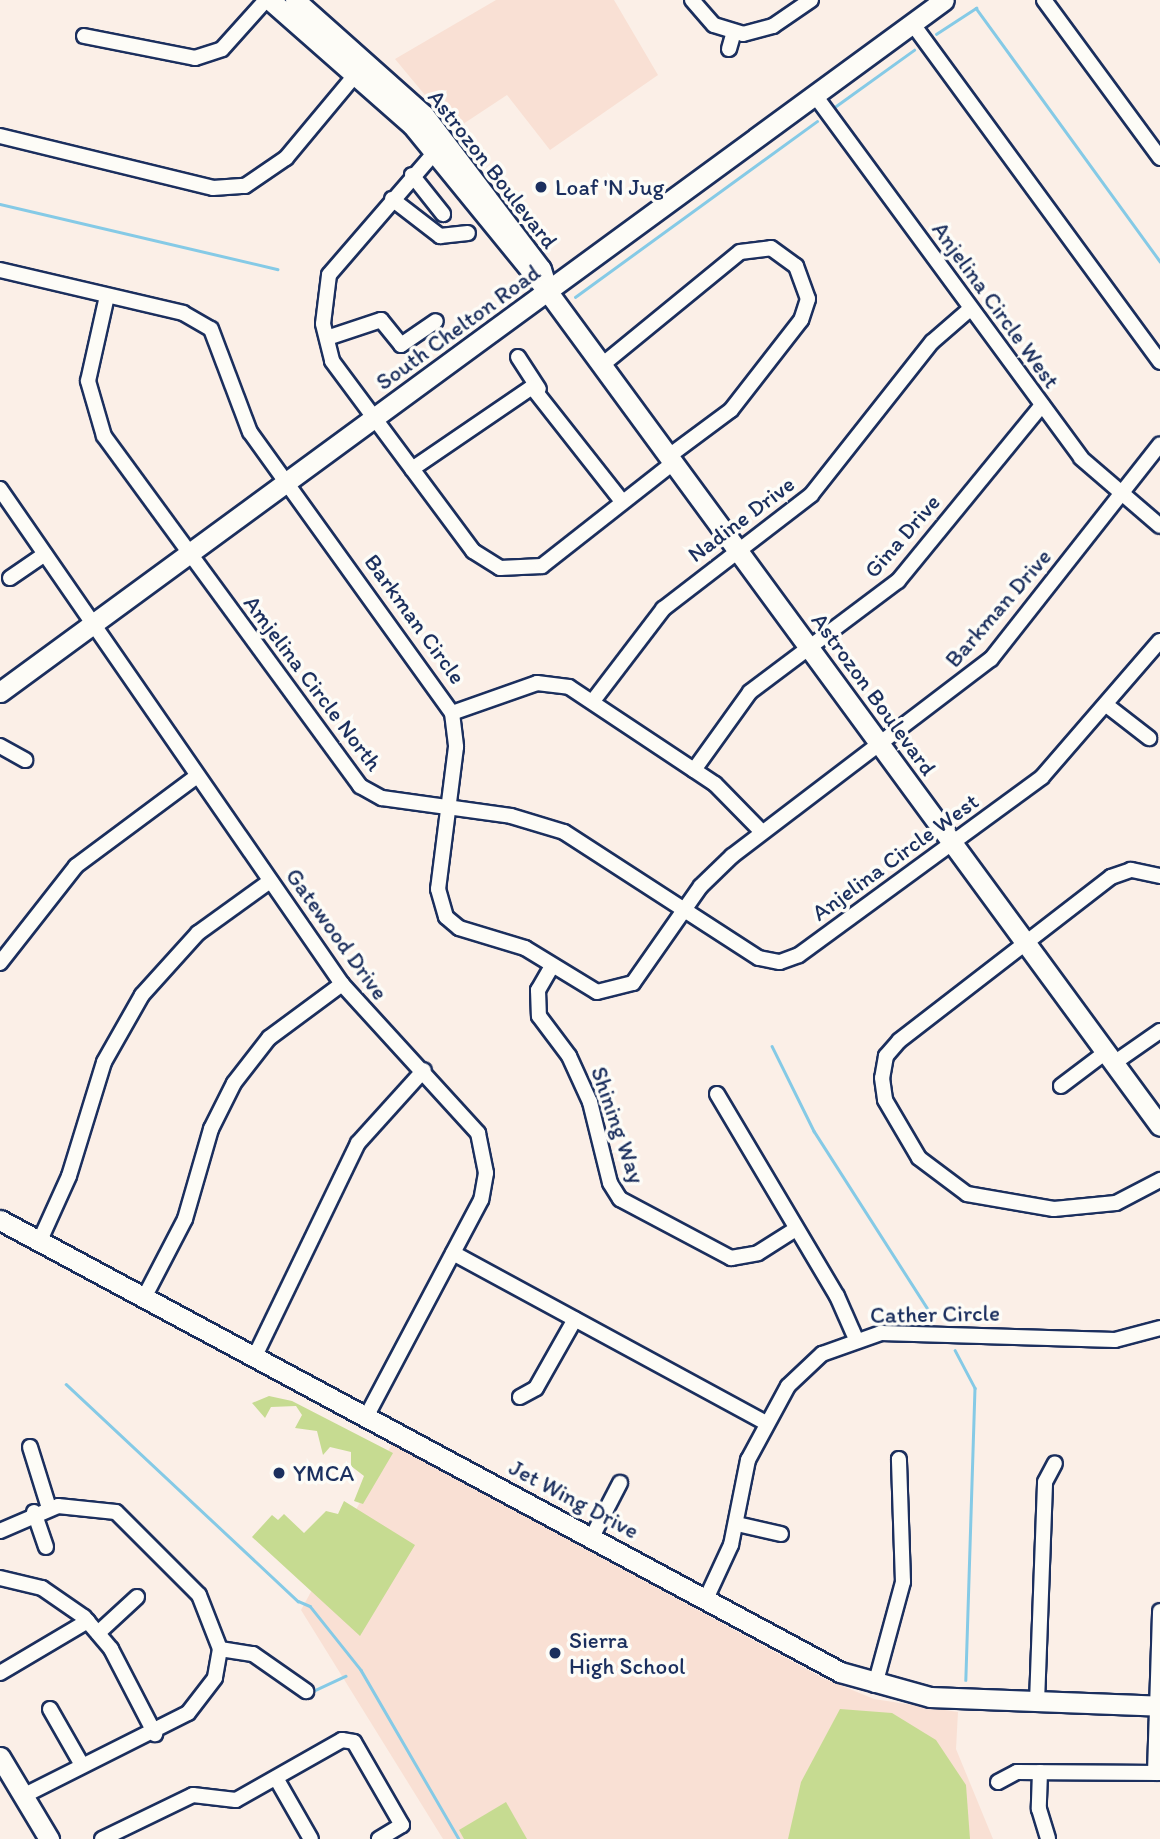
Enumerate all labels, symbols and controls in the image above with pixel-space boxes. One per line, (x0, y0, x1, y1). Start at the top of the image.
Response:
street label: Astrozon Boulevard (422, 84, 564, 254)
place label: Loaf 'N Jug (555, 173, 664, 201)
marker: Loaf 'N Jug (533, 179, 549, 195)
street label: Anjelina Circle West (927, 217, 1065, 393)
street label: South Chelton Road (371, 258, 545, 396)
street label: Nadine Drive (682, 470, 800, 568)
street label: Gina Drive (858, 488, 946, 584)
street label: Barkman Drive (939, 543, 1057, 673)
street label: Barkman Circle (358, 548, 472, 690)
street label: Amjelina Circle North (238, 589, 388, 777)
street label: Astrozon Boulevard (805, 607, 943, 781)
street label: Anjelina Circle West (807, 788, 983, 926)
street label: Gatewood Drive (280, 863, 394, 1005)
street label: Shining Way (585, 1063, 651, 1187)
street label: Cather Circle (870, 1299, 1000, 1329)
street label: Jet Wing Drive (504, 1453, 644, 1545)
place label: YMCA (293, 1459, 354, 1487)
marker: YMCA (271, 1465, 287, 1481)
place label: Sierra High School (569, 1626, 685, 1680)
marker: Sierra High School (547, 1645, 563, 1661)

